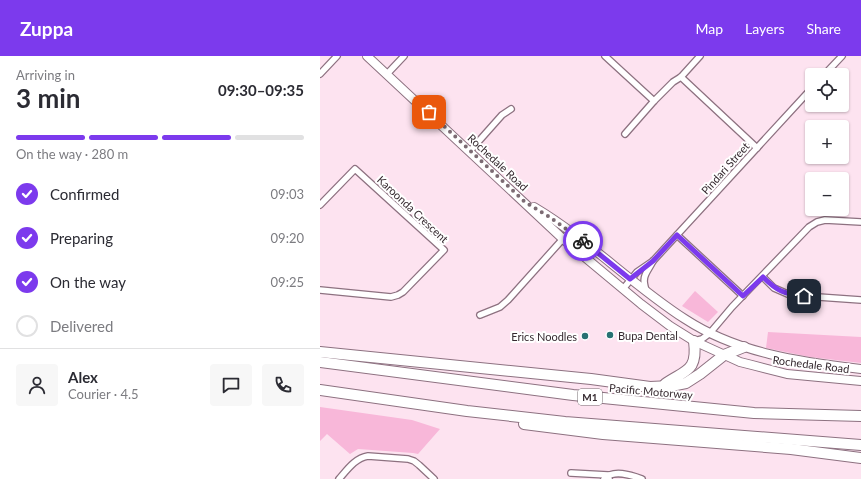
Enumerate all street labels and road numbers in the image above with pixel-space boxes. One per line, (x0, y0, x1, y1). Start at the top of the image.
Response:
street label: Rochedale Road (465, 131, 531, 193)
street label: Pindari Street (698, 139, 752, 197)
street label: Karoonda Crescent (375, 173, 451, 245)
street label: Rochedale Road (772, 353, 850, 375)
street label: Pacific Motorway (609, 381, 694, 401)
road number: M1 (578, 389, 602, 405)

